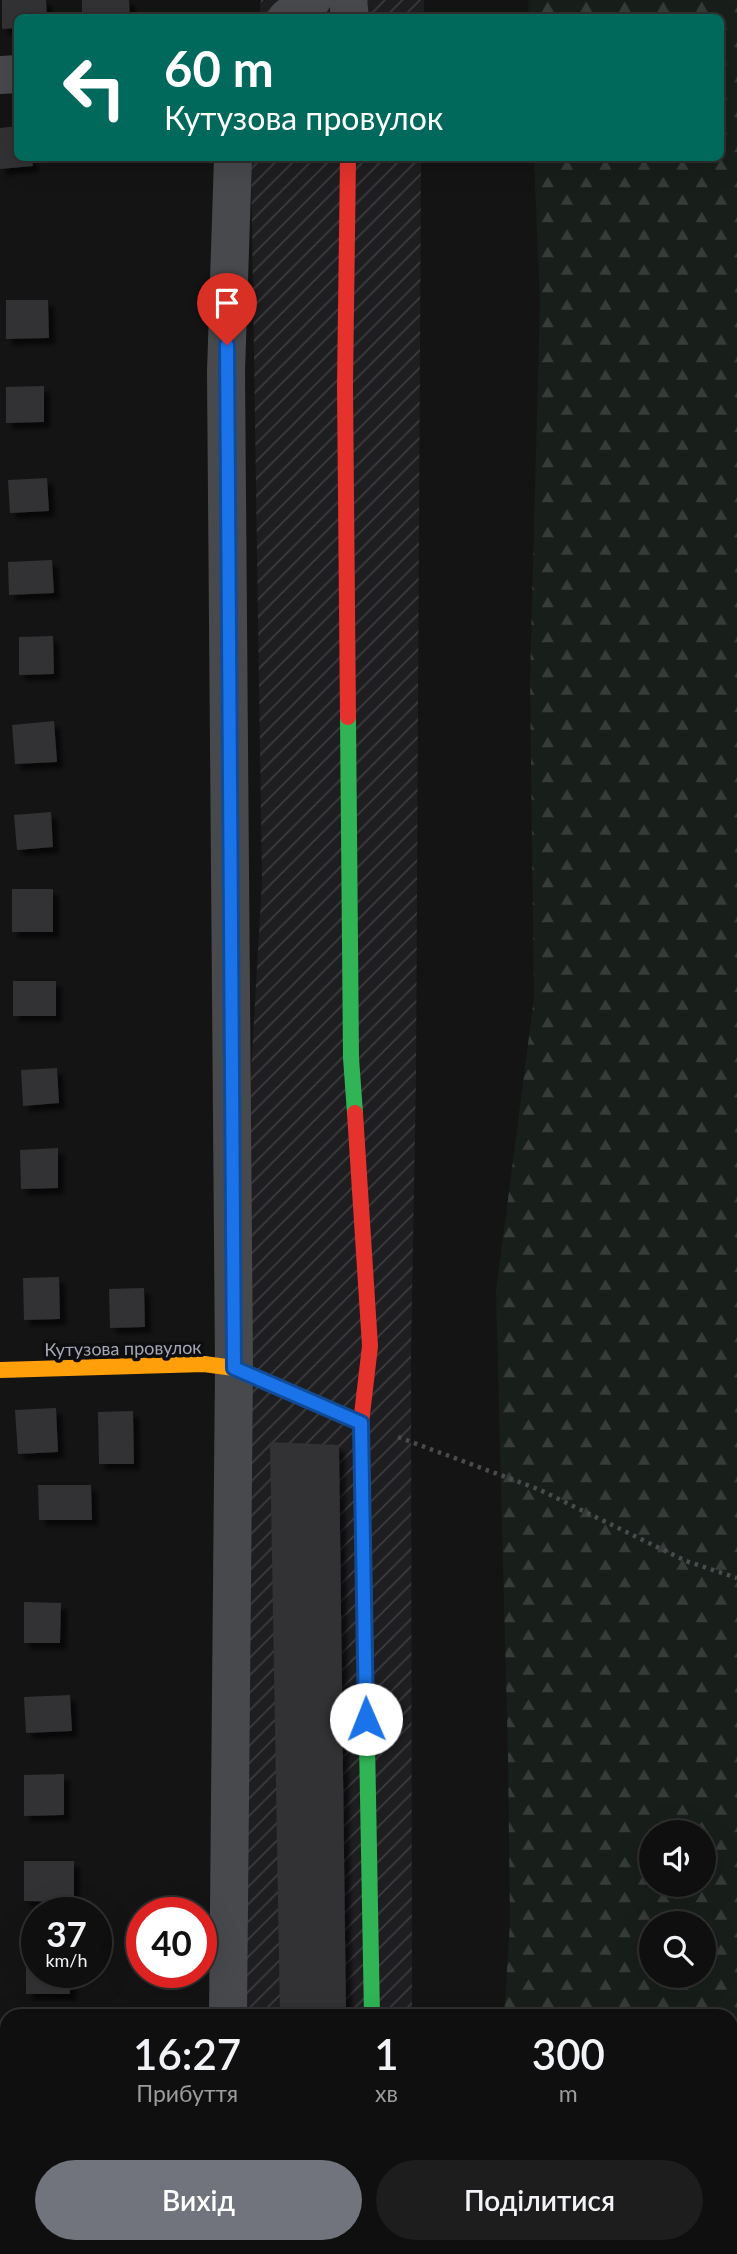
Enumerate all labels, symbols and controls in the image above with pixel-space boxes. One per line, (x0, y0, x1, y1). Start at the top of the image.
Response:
text: 60 m (164, 39, 274, 97)
icon: left (49, 42, 140, 133)
text: Кутузова провулок (164, 98, 443, 137)
pin (197, 273, 257, 345)
icon: arrive (208, 284, 246, 322)
street label: Кутузова провулок (44, 1336, 202, 1360)
position arrow (329, 1682, 403, 1756)
map controls (639, 1820, 716, 1988)
button: sound (639, 1820, 716, 1897)
speed limit sign: 40 (126, 1897, 217, 1988)
button: search (639, 1911, 716, 1988)
text: 37 (46, 1912, 87, 1954)
text: km/h (45, 1949, 88, 1971)
text: 16:27 (133, 2029, 241, 2079)
text: 1 (374, 2029, 399, 2079)
text: 300 (532, 2029, 605, 2079)
text: Прибуття (136, 2079, 238, 2107)
text: хв (375, 2079, 398, 2107)
text: m (559, 2079, 578, 2107)
button: Вихід (35, 2160, 362, 2240)
button: Поділитися (376, 2160, 703, 2240)

